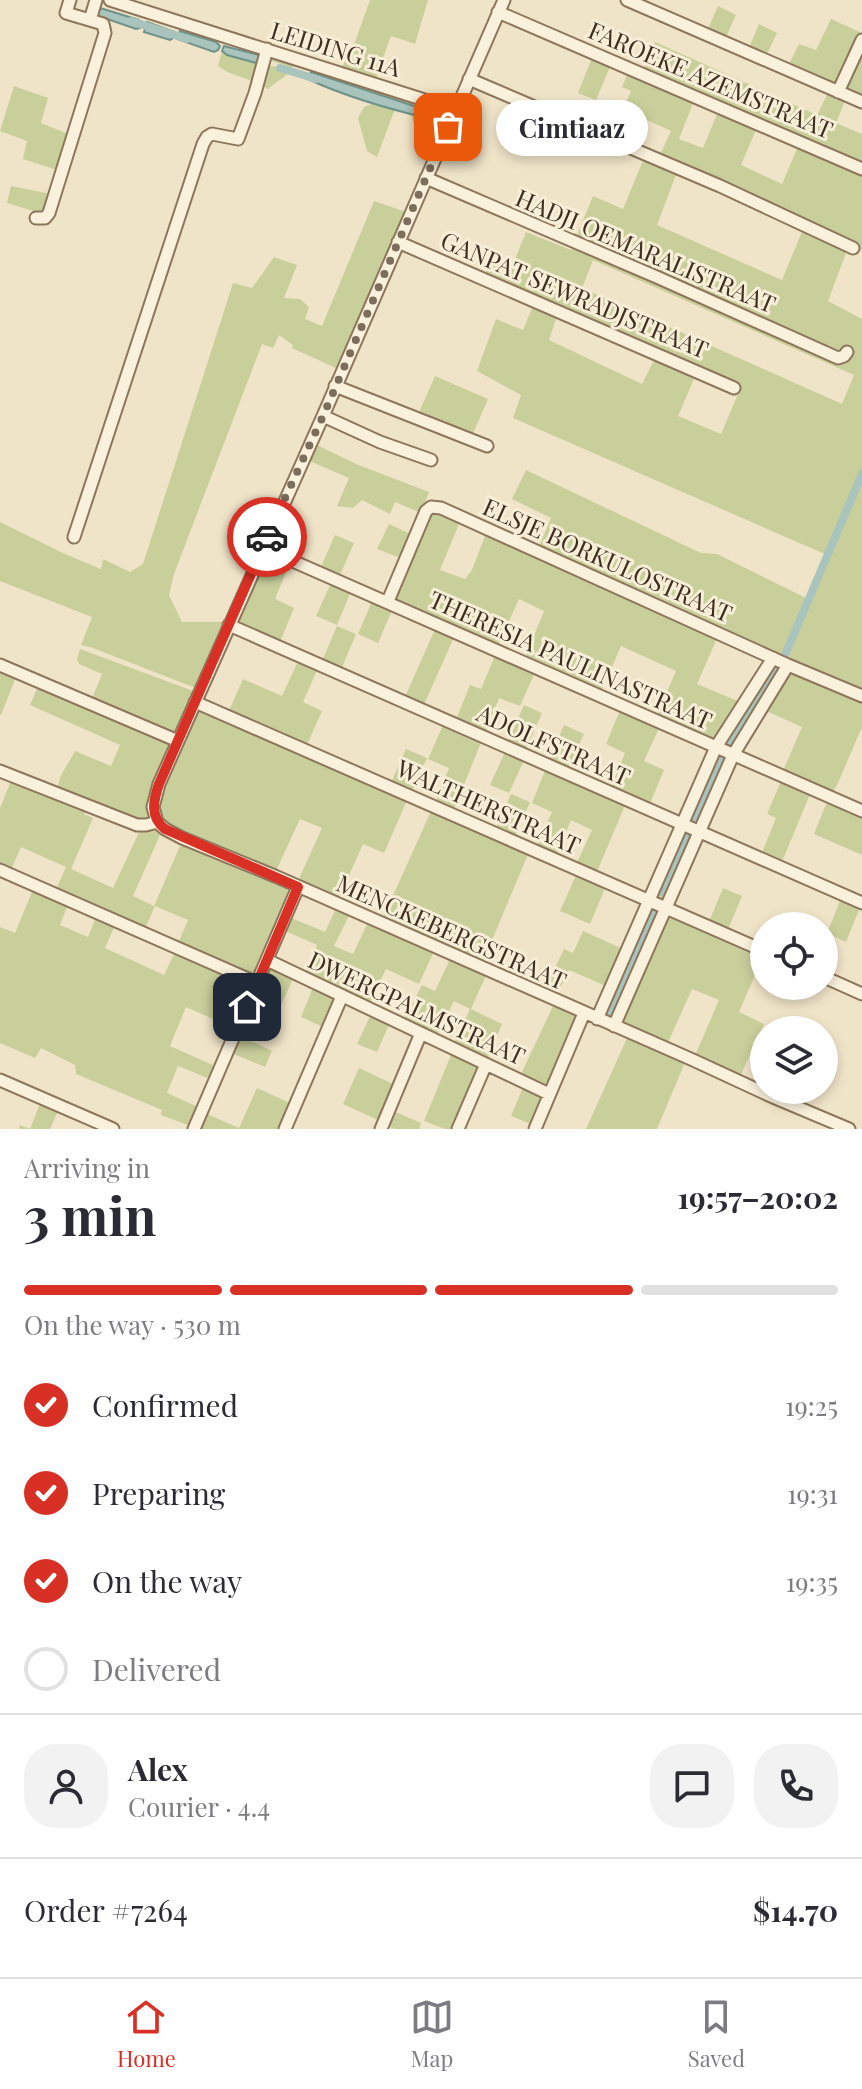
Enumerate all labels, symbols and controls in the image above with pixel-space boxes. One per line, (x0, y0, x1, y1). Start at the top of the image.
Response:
street label: LEIDING 11A (267, 13, 406, 83)
street label: FAROEKE AZEMSTRAAT (584, 13, 838, 145)
pin (414, 93, 482, 161)
callout: Cimtiaaz (496, 99, 648, 155)
icon: bag (426, 105, 470, 149)
text: Cimtiaaz (519, 110, 625, 145)
street label: HADJI OEMARALISTRAAT (511, 181, 781, 319)
street label: GANPAT SEWRADJSTRAAT (436, 223, 714, 365)
street label: ELSJE BORKULOSTRAAT (478, 490, 738, 628)
courier (227, 497, 307, 577)
icon: car (245, 515, 289, 559)
street label: THERESIA PAULINASTRAAT (425, 582, 717, 736)
street label: ADOLFSTRAAT (471, 695, 636, 792)
street label: WALTHERSTRAAT (391, 751, 586, 861)
street label: MENCKEBERGSTRAAT (332, 866, 572, 996)
map controls (750, 912, 838, 1104)
button: locate (750, 912, 838, 1000)
street label: DWERGPALMSTRAAT (303, 943, 531, 1071)
pin (213, 973, 281, 1041)
icon: home (225, 985, 269, 1029)
button: layers (750, 1016, 838, 1104)
text: Arriving in (24, 1150, 150, 1185)
text: 19:57–20:02 (678, 1177, 838, 1217)
text: 3 min (24, 1180, 157, 1249)
text: On the way · 530 m (24, 1307, 241, 1342)
icon: check (24, 1383, 68, 1427)
text: Confirmed (92, 1385, 238, 1425)
text: 19:25 (785, 1388, 838, 1423)
icon: check (24, 1471, 68, 1515)
text: Preparing (92, 1473, 225, 1513)
text: 19:31 (787, 1476, 838, 1511)
icon: check (24, 1559, 68, 1603)
text: On the way (92, 1561, 242, 1601)
text: 19:35 (786, 1564, 838, 1599)
text: Delivered (92, 1649, 221, 1689)
button: person (24, 1744, 108, 1828)
button: chat (650, 1744, 734, 1828)
button: phone (754, 1744, 838, 1828)
text: Alex (128, 1749, 188, 1789)
text: Courier · 4.4 (128, 1789, 270, 1824)
text: Order #7264 (24, 1890, 188, 1930)
text: $14.70 (753, 1890, 838, 1930)
tab: Home (117, 1995, 176, 2073)
tab: Map (410, 1995, 454, 2073)
tab: Saved (688, 1995, 745, 2073)

